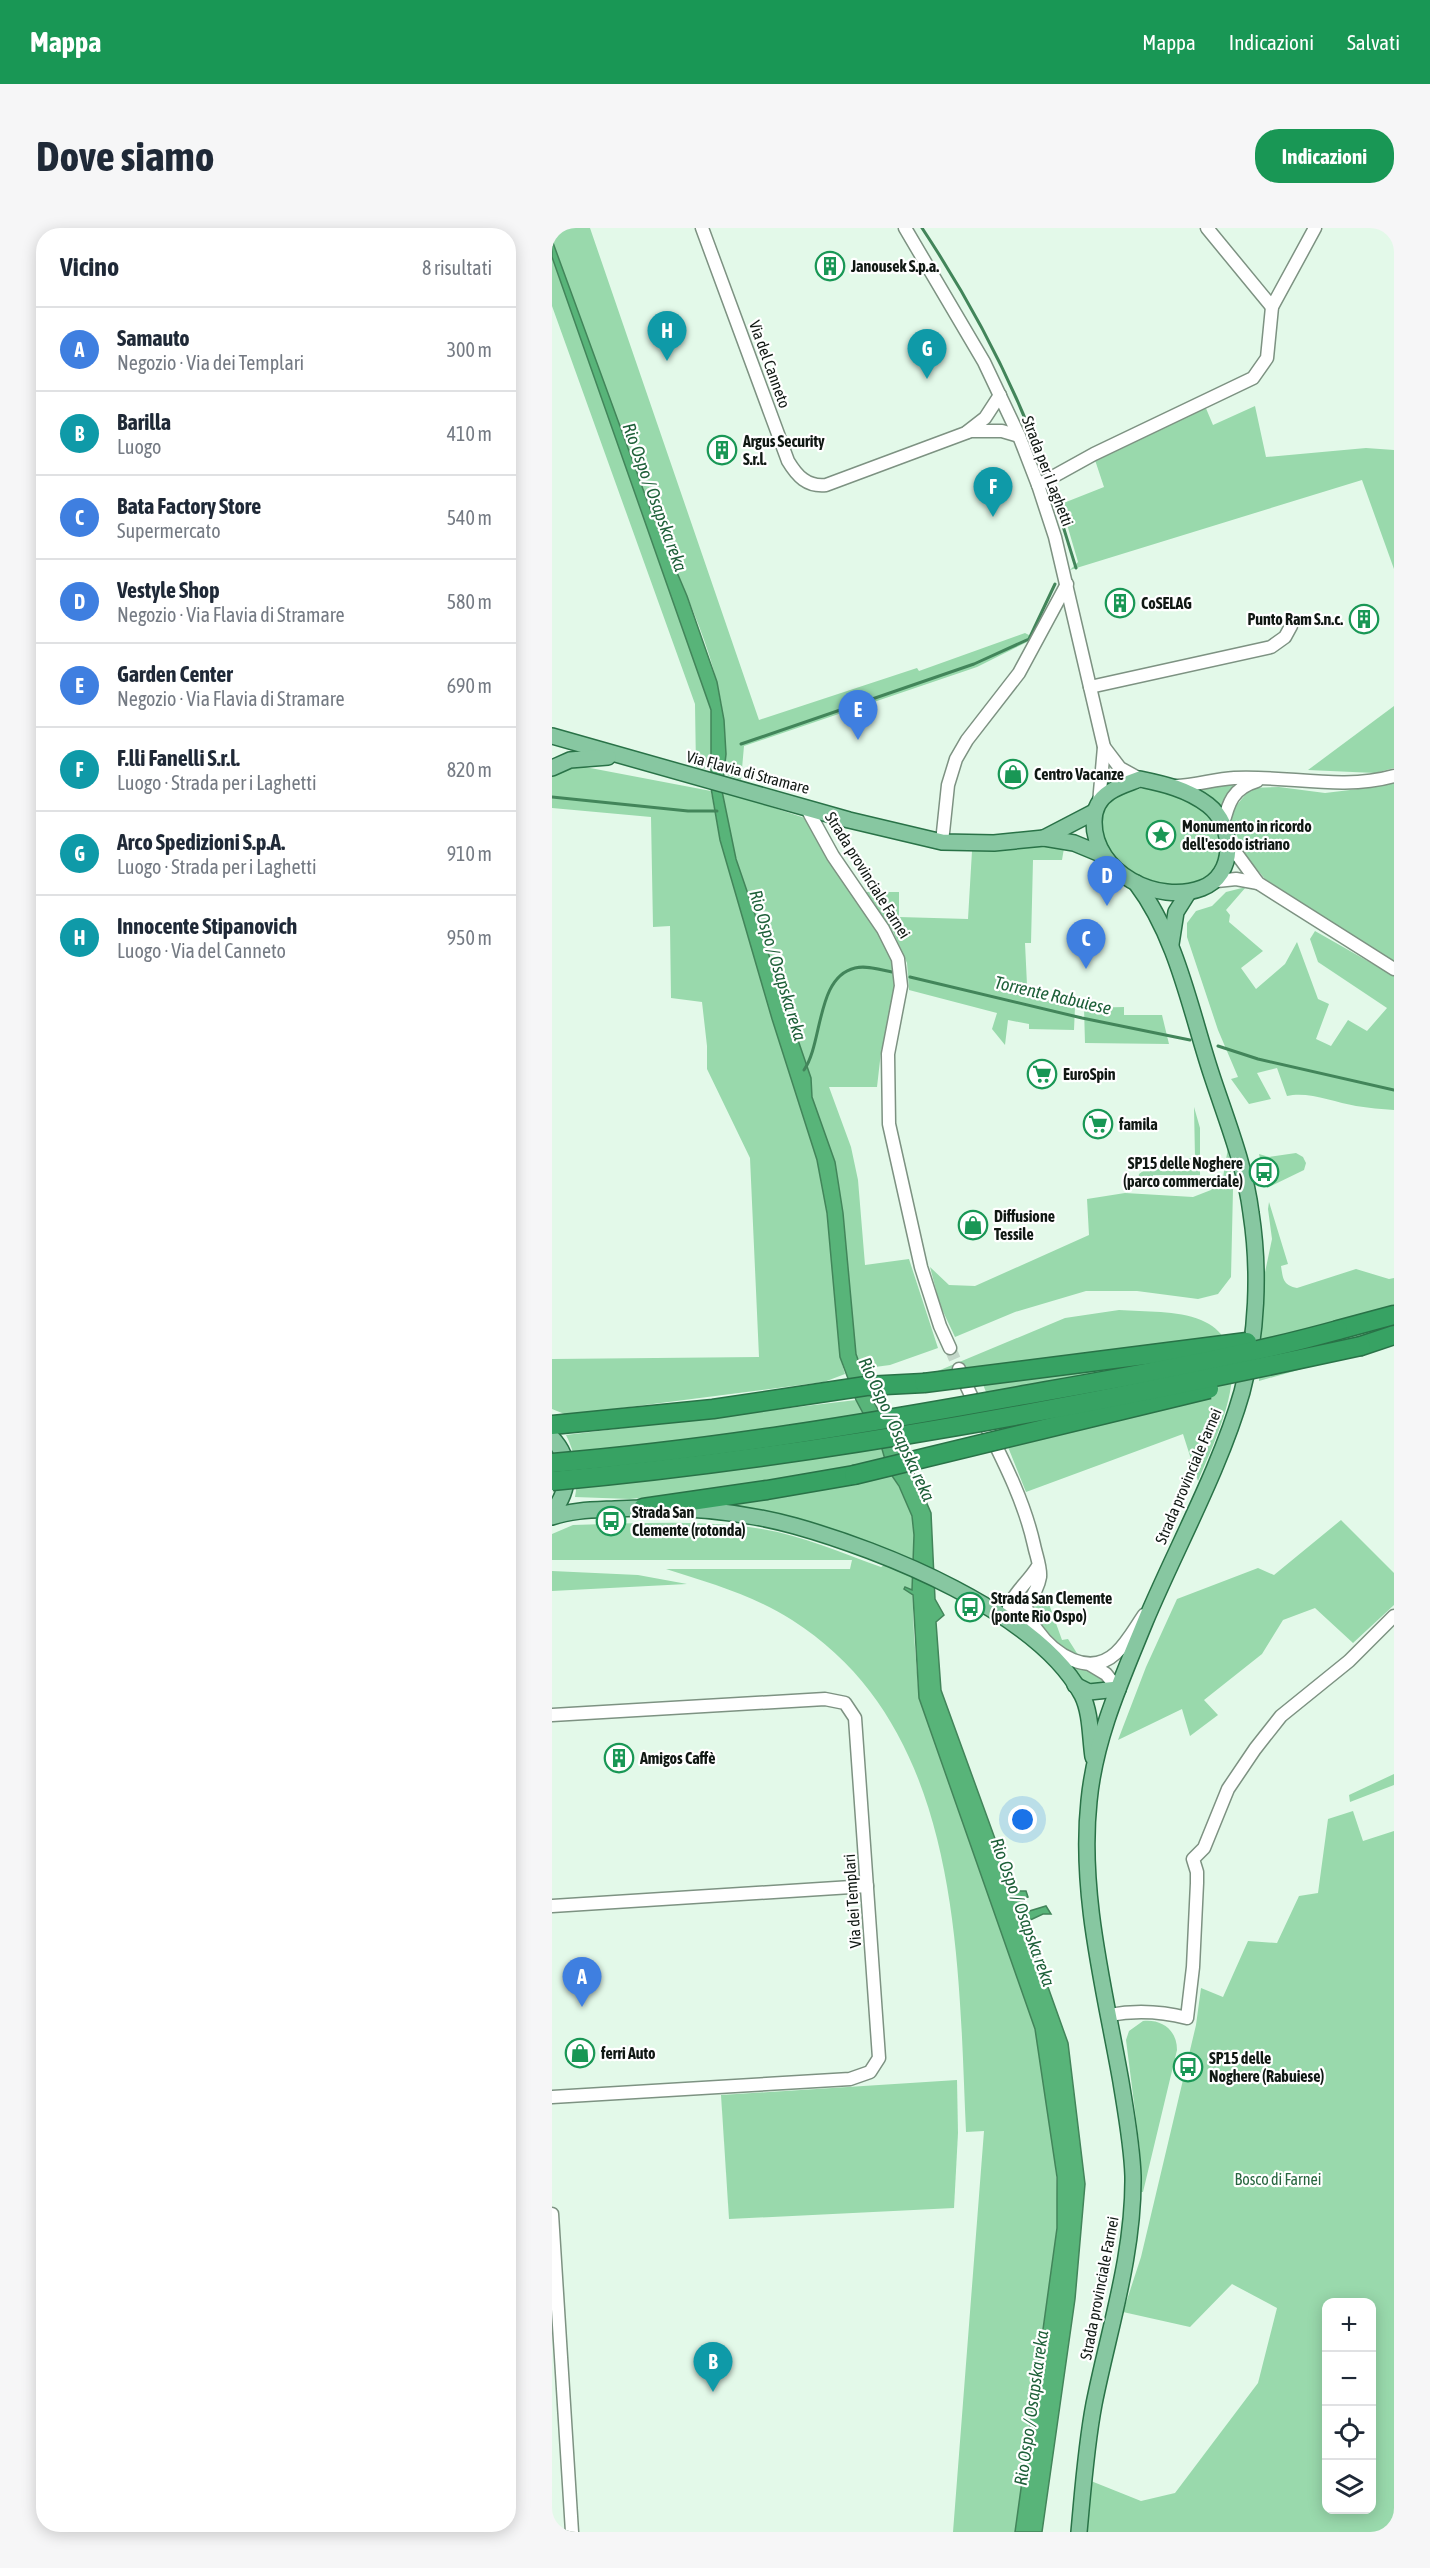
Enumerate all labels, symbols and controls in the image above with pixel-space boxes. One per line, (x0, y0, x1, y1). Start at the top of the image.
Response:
text: Mappa (30, 26, 101, 58)
text: Mappa (1142, 30, 1196, 54)
text: Indicazioni (1229, 30, 1314, 54)
text: Salvati (1347, 30, 1400, 54)
button: Indicazioni (1255, 129, 1394, 183)
text: Dove siamo (36, 132, 215, 180)
building icon: Janousek S.p.a. (814, 250, 846, 282)
text: Vicino (60, 252, 119, 282)
text: 8 risultati (422, 256, 492, 279)
place label: Janousek S.p.a. (850, 257, 939, 275)
pin: H (648, 312, 686, 361)
street label: Via del Canneto (746, 318, 794, 410)
text: Samauto (117, 325, 190, 351)
pin: G (908, 330, 946, 379)
text: A (75, 338, 84, 361)
text: 300 m (447, 338, 492, 361)
text: Negozio · Via dei Templari (117, 351, 304, 374)
text: Barilla (117, 409, 171, 435)
street label: Strada per i Laghetti (1018, 413, 1077, 529)
water label: Rio Ospo / Osapska reka (618, 420, 692, 575)
text: B (75, 422, 84, 445)
text: 410 m (447, 422, 492, 445)
place label: Argus Security S.r.l. (742, 432, 825, 468)
building icon: Argus Security S.r.l. (706, 434, 738, 466)
text: Luogo (117, 435, 161, 458)
pin: F (974, 468, 1012, 517)
text: Bata Factory Store (117, 493, 261, 519)
text: C (75, 506, 84, 529)
text: 540 m (447, 506, 492, 529)
text: Supermercato (117, 519, 221, 542)
text: Vestyle Shop (117, 577, 220, 603)
building icon: CoSELAG (1104, 587, 1136, 619)
text: D (74, 590, 85, 613)
text: 580 m (447, 590, 492, 613)
place label: CoSELAG (1141, 594, 1192, 612)
text: Negozio · Via Flavia di Stramare (117, 603, 345, 626)
building icon: Punto Ram S.n.c. (1348, 603, 1380, 635)
place label: Punto Ram S.n.c. (1247, 610, 1343, 628)
text: Garden Center (117, 661, 233, 687)
text: E (75, 674, 84, 697)
text: 690 m (447, 674, 492, 697)
text: Negozio · Via Flavia di Stramare (117, 687, 345, 710)
pin: E (838, 690, 878, 740)
text: F.lli Fanelli S.r.l. (117, 745, 240, 771)
street label: Via Flavia di Stramare (684, 747, 812, 797)
text: F (75, 758, 84, 781)
text: 820 m (447, 758, 492, 781)
shop icon: Centro Vacanze (997, 758, 1029, 790)
place label: Centro Vacanze (1034, 765, 1124, 783)
text: Luogo · Strada per i Laghetti (117, 771, 317, 794)
street label: Strada provinciale Farnei (821, 808, 914, 942)
place label: Monumento in ricordo dell'esodo istriano (1182, 817, 1312, 853)
place icon: Monumento in ricordo dell'esodo istriano (1145, 819, 1177, 851)
text: Arco Spedizioni S.p.A. (117, 829, 285, 855)
text: G (74, 842, 85, 865)
text: 910 m (447, 842, 492, 865)
text: Luogo · Strada per i Laghetti (117, 855, 317, 878)
pin: D (1088, 856, 1126, 906)
water label: Rio Ospo / Osapska reka (745, 887, 811, 1043)
text: Innocente Stipanovich (117, 913, 297, 939)
pin: C (1066, 920, 1106, 969)
text: H (74, 926, 85, 949)
text: 950 m (447, 926, 492, 949)
text: Luogo · Via del Canneto (117, 939, 286, 962)
water label: Torrente Rabuiese (992, 971, 1114, 1019)
supermarket icon: EuroSpin (1026, 1058, 1058, 1090)
place label: EuroSpin (1063, 1065, 1116, 1083)
supermarket icon: famila (1082, 1108, 1114, 1140)
place label: famila (1118, 1115, 1158, 1133)
place label: SP15 delle Noghere (parco commerciale) (1123, 1154, 1243, 1190)
bus stop icon: SP15 delle Noghere (parco commerciale) (1248, 1156, 1280, 1188)
place label: Diffusione Tessile (994, 1207, 1055, 1243)
shop icon: Diffusione Tessile (957, 1209, 989, 1241)
water label: Rio Ospo / Osapska reka (854, 1354, 940, 1505)
street label: Strada provinciale Farnei (1151, 1405, 1226, 1547)
place label: Strada San Clemente (rotonda) (632, 1503, 746, 1539)
bus stop icon: Strada San Clemente (rotonda) (595, 1505, 627, 1537)
place label: Strada San Clemente (ponte Rio Ospo) (991, 1589, 1112, 1625)
bus stop icon: Strada San Clemente (ponte Rio Ospo) (954, 1591, 986, 1623)
building icon: Amigos Caffè (603, 1742, 635, 1774)
place label: Amigos Caffè (639, 1749, 716, 1767)
your location (1008, 1805, 1037, 1834)
water label: Rio Ospo / Osapska reka (986, 1835, 1060, 1990)
street label: Via dei Templari (840, 1853, 865, 1949)
pin: A (562, 1958, 602, 2007)
shop icon: ferri Auto (564, 2037, 596, 2069)
place label: ferri Auto (600, 2044, 656, 2062)
place label: SP15 delle Noghere (Rabuiese) (1209, 2049, 1324, 2085)
bus stop icon: SP15 delle Noghere (Rabuiese) (1172, 2051, 1204, 2083)
park label: Bosco di Farnei (1235, 2170, 1321, 2188)
street label: Strada provinciale Farnei (1076, 2215, 1123, 2361)
map controls (1322, 2298, 1376, 2514)
button: + (1322, 2298, 1376, 2352)
water label: Rio Ospo / Osapska reka (1010, 2329, 1052, 2487)
pin: B (694, 2342, 732, 2392)
button: − (1322, 2352, 1376, 2406)
button: locate (1322, 2406, 1376, 2460)
button: layers (1322, 2460, 1376, 2514)

